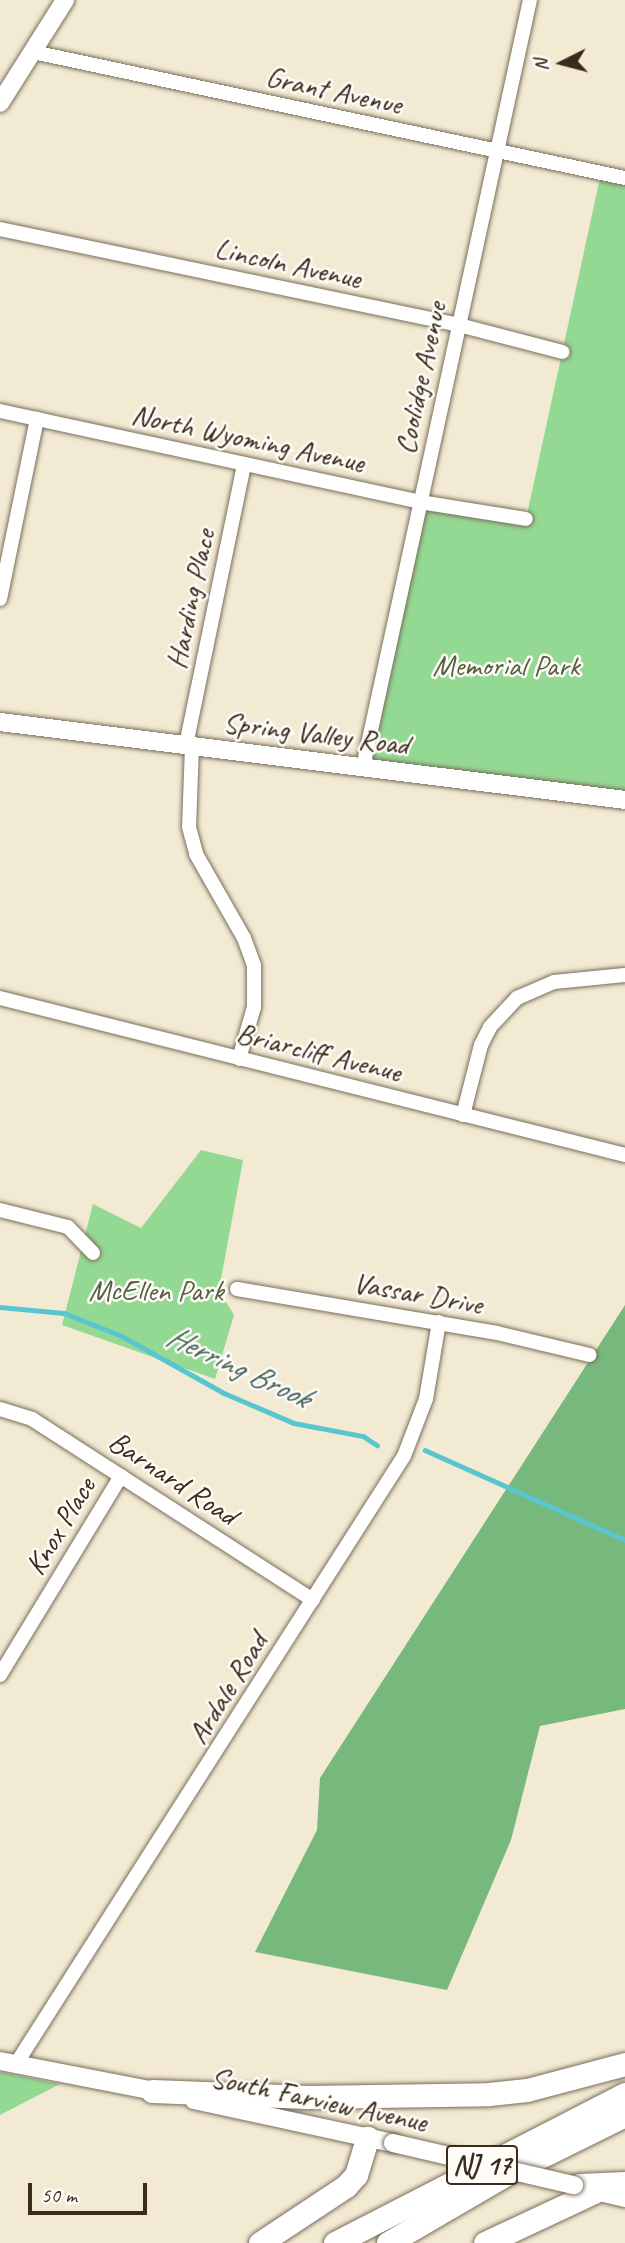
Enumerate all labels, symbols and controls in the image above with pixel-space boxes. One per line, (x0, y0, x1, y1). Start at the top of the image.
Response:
north arrow (527, 28, 597, 98)
street label: Grant Avenue (263, 58, 405, 122)
text: N (529, 58, 554, 72)
street label: Lincoln Avenue (212, 230, 364, 296)
street label: Coolidge Avenue (386, 299, 454, 457)
street label: North Wyoming Avenue (128, 396, 368, 480)
street label: Harding Place (158, 526, 222, 672)
park label: Memorial Park (432, 647, 580, 683)
street label: Spring Valley Road (221, 704, 411, 762)
street label: Briarcliff Avenue (233, 1014, 405, 1090)
street label: Vassar Drive (350, 1264, 486, 1322)
park label: McEllen Park (88, 1272, 224, 1308)
water label: Herring Brook (160, 1317, 316, 1417)
street label: Barnard Road (102, 1423, 244, 1533)
street label: Knox Place (17, 1470, 103, 1582)
street label: Ardale Road (179, 1626, 275, 1750)
street label: South Farview Avenue (207, 2058, 431, 2140)
road number: NJ 17 (445, 2140, 519, 2190)
scale bar (32, 2170, 150, 2214)
text: 50 m (41, 2182, 77, 2208)

